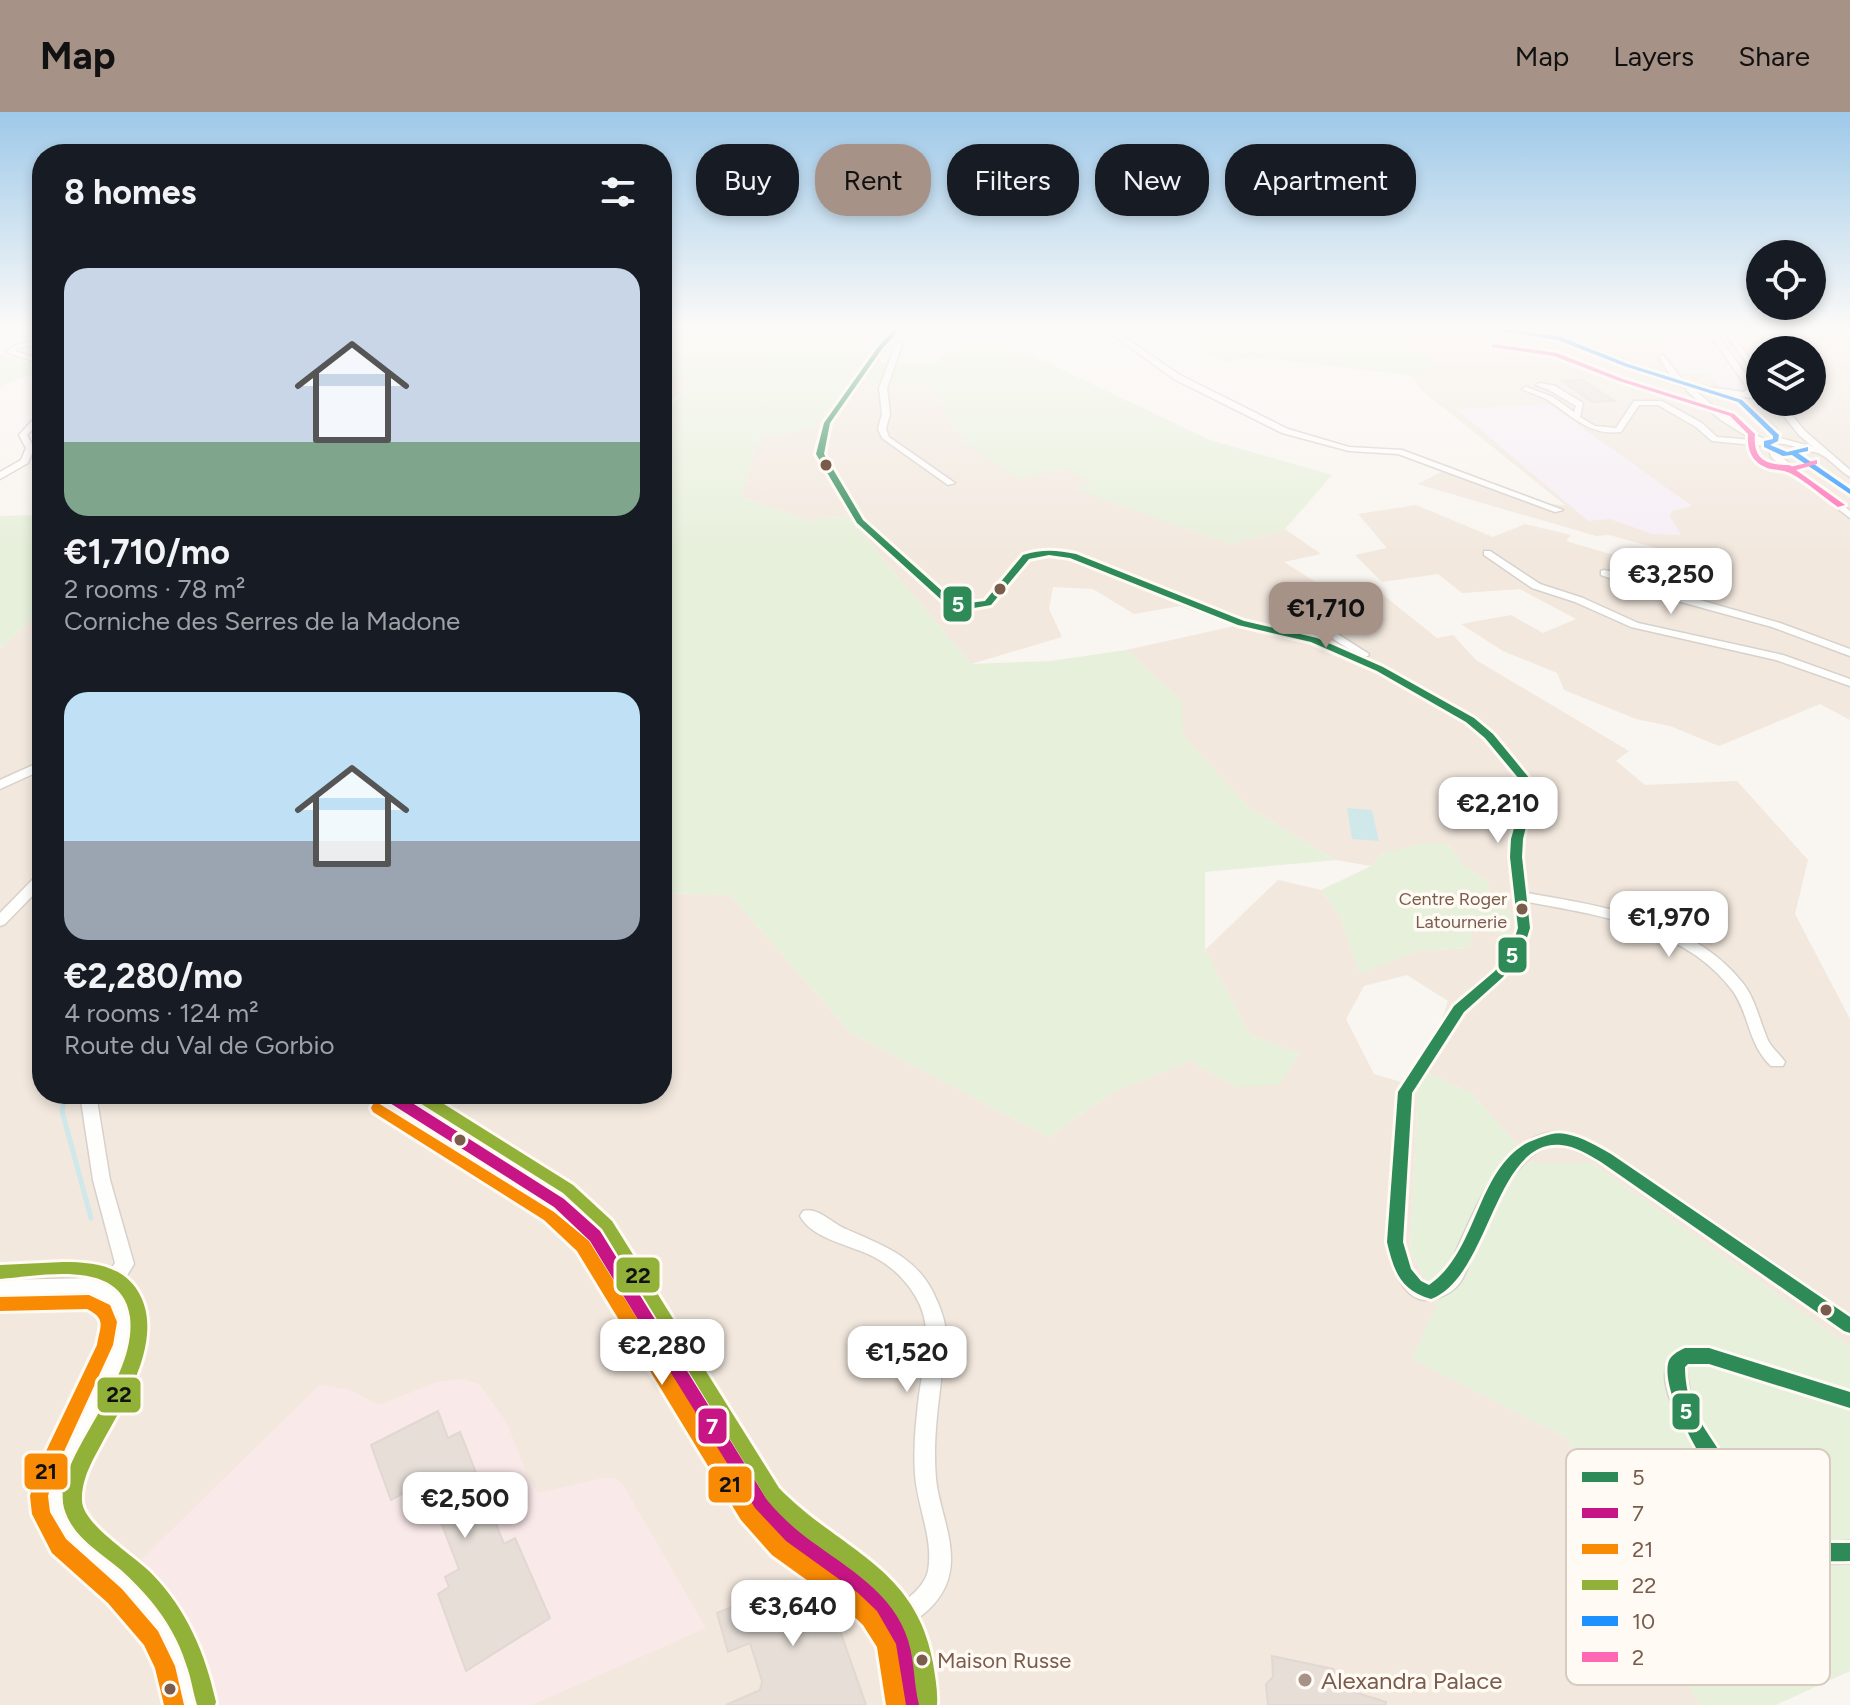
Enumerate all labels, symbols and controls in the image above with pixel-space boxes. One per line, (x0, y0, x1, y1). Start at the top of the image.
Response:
text: Map (40, 33, 116, 79)
text: Map (1515, 39, 1569, 73)
text: Layers (1613, 39, 1694, 73)
text: Share (1738, 39, 1810, 73)
chip: Buy (696, 144, 799, 216)
chip: Rent (815, 144, 931, 216)
chip: Filters (947, 144, 1079, 216)
chip: New (1095, 144, 1209, 216)
chip: Apartment (1225, 144, 1416, 216)
icon: filters (596, 170, 640, 214)
text: 8 homes (64, 172, 196, 213)
map controls (1746, 240, 1826, 416)
button: locate (1746, 240, 1826, 320)
icon: home (280, 320, 424, 464)
button: layers (1746, 336, 1826, 416)
unlabelled marker (818, 457, 834, 473)
text: €1,710/mo (64, 532, 230, 573)
pin: €3,250 (1606, 548, 1736, 616)
text: €3,250 (1628, 558, 1714, 590)
text: 2 rooms · 78 m² (64, 573, 245, 605)
unlabelled marker (992, 581, 1008, 597)
pin: €1,710 (1261, 582, 1391, 650)
line badge: 5 (942, 585, 973, 623)
text: 5 (952, 591, 964, 618)
text: €1,710 (1287, 592, 1365, 624)
text: Corniche des Serres de la Madone (64, 605, 460, 637)
icon: home (280, 744, 424, 888)
pin: €2,210 (1433, 777, 1563, 845)
text: €2,210 (1457, 787, 1539, 819)
place label: Centre Roger Latournerie (1399, 888, 1507, 933)
pin: €1,970 (1604, 891, 1734, 959)
marker: Centre Roger Latournerie (1514, 901, 1530, 917)
text: €1,970 (1628, 901, 1710, 933)
line badge: 5 (1497, 936, 1528, 974)
text: 5 (1506, 942, 1518, 969)
text: €2,280/mo (64, 956, 243, 997)
text: 4 rooms · 124 m² (64, 997, 259, 1029)
text: Route du Val de Gorbio (64, 1029, 335, 1061)
unlabelled marker (452, 1132, 468, 1148)
line badge: 22 (615, 1256, 661, 1294)
text: 22 (625, 1262, 651, 1289)
unlabelled marker (1818, 1302, 1834, 1318)
pin: €2,280 (597, 1319, 727, 1387)
pin: €1,520 (842, 1326, 972, 1394)
text: €2,280 (618, 1329, 706, 1361)
text: €1,520 (866, 1336, 948, 1368)
line badge: 22 (96, 1376, 142, 1414)
text: 22 (106, 1381, 132, 1408)
line badge: 5 (1671, 1392, 1701, 1431)
text: 5 (1680, 1398, 1692, 1425)
line badge: 7 (697, 1407, 728, 1445)
text: 7 (706, 1413, 718, 1440)
legend (1566, 1449, 1830, 1685)
line badge: 21 (23, 1452, 69, 1491)
text: 21 (35, 1458, 57, 1485)
text: 5 (1632, 1464, 1645, 1491)
line badge: 21 (707, 1465, 753, 1504)
text: 21 (719, 1471, 741, 1498)
pin: €2,500 (400, 1472, 530, 1540)
text: €2,500 (421, 1482, 509, 1514)
text: 7 (1632, 1500, 1644, 1527)
text: 21 (1632, 1536, 1653, 1563)
text: 22 (1632, 1572, 1657, 1599)
pin: €3,640 (728, 1580, 858, 1648)
text: €3,640 (749, 1590, 837, 1622)
text: 10 (1632, 1608, 1655, 1635)
text: 2 (1632, 1644, 1644, 1671)
place label: Maison Russe (937, 1647, 1071, 1674)
marker: Maison Russe (914, 1652, 930, 1668)
place label: Alexandra Palace (1321, 1666, 1502, 1695)
marker: Alexandra Palace (1296, 1671, 1314, 1689)
unlabelled marker (162, 1681, 178, 1697)

